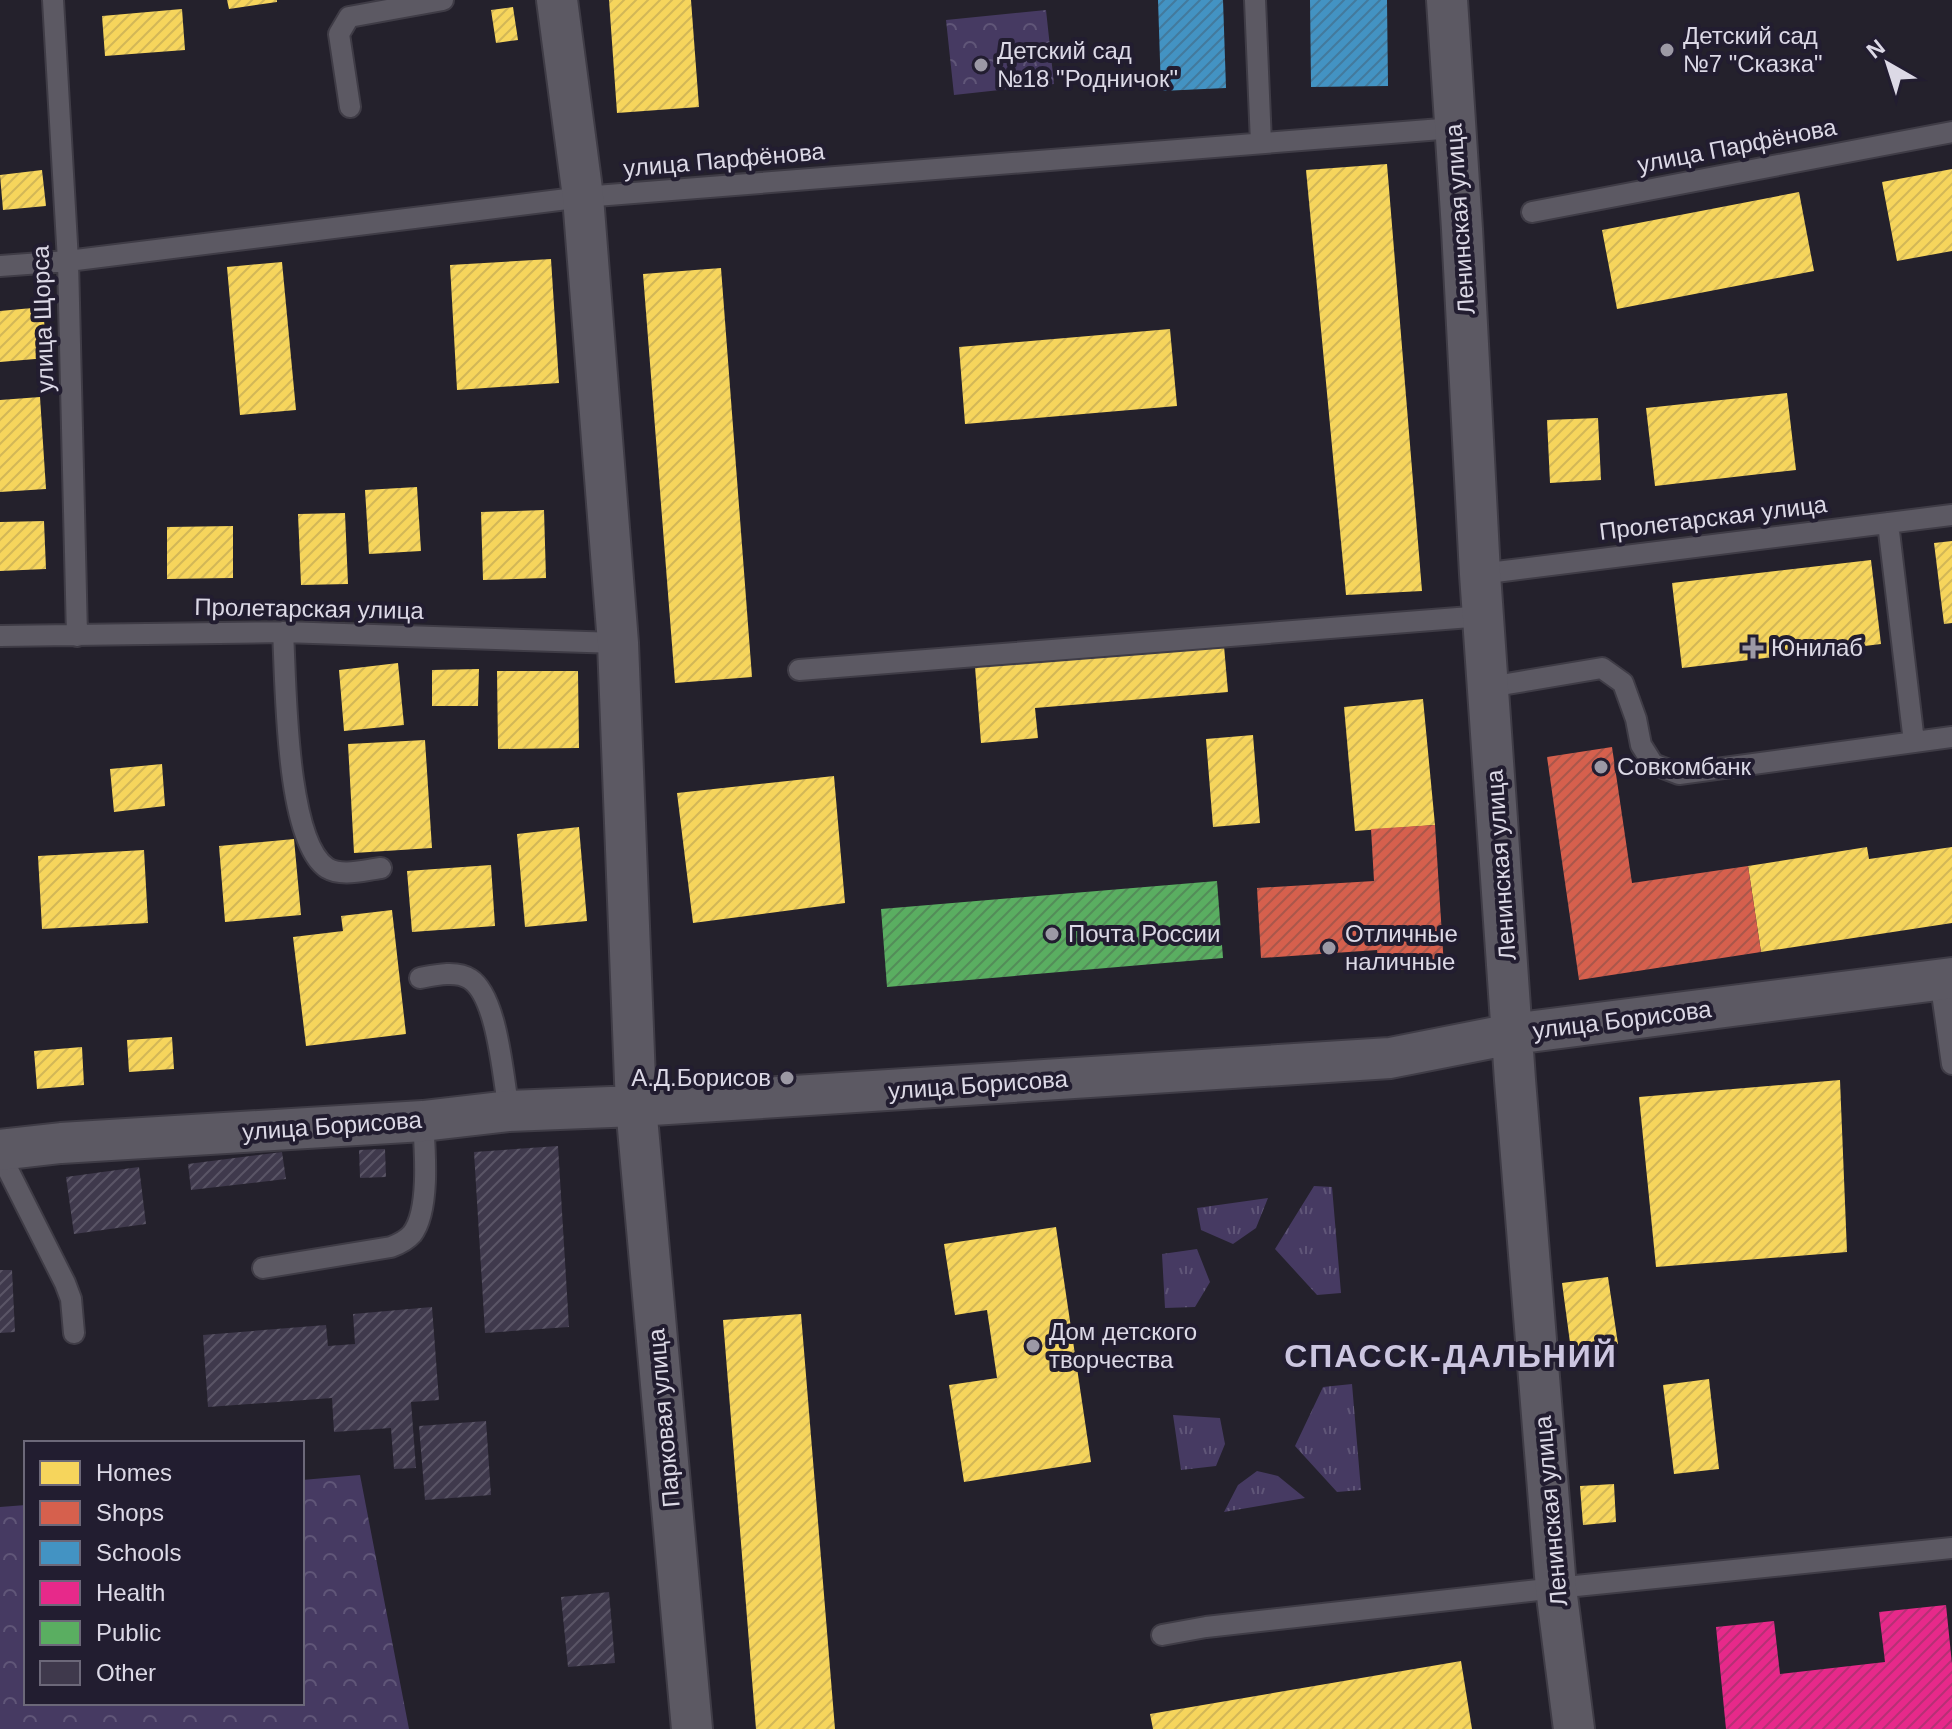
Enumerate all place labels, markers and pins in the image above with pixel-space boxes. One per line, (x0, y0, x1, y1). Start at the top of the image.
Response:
place label: Детский сад №7 "Сказка" (1683, 22, 1823, 77)
place label: Детский сад №18 "Родничок" (997, 37, 1178, 92)
marker: Детский сад №7 "Сказка" (1658, 41, 1676, 59)
marker: Детский сад №18 "Родничок" (972, 56, 990, 74)
place label: Юнилаб (1771, 634, 1863, 661)
marker: Юнилаб (1742, 637, 1764, 659)
place label: Совкомбанк (1617, 753, 1752, 780)
marker: Совкомбанк (1592, 758, 1610, 776)
place label: Почта России (1068, 920, 1220, 947)
place label: Отличные наличные (1345, 920, 1458, 975)
marker: Почта России (1043, 925, 1061, 943)
marker: Отличные наличные (1320, 939, 1338, 957)
place label: А.Д.Борисов (631, 1064, 771, 1091)
marker: А.Д.Борисов (778, 1069, 796, 1087)
place label: Дом детского творчества (1049, 1318, 1197, 1373)
marker: Дом детского творчества (1024, 1337, 1042, 1355)

